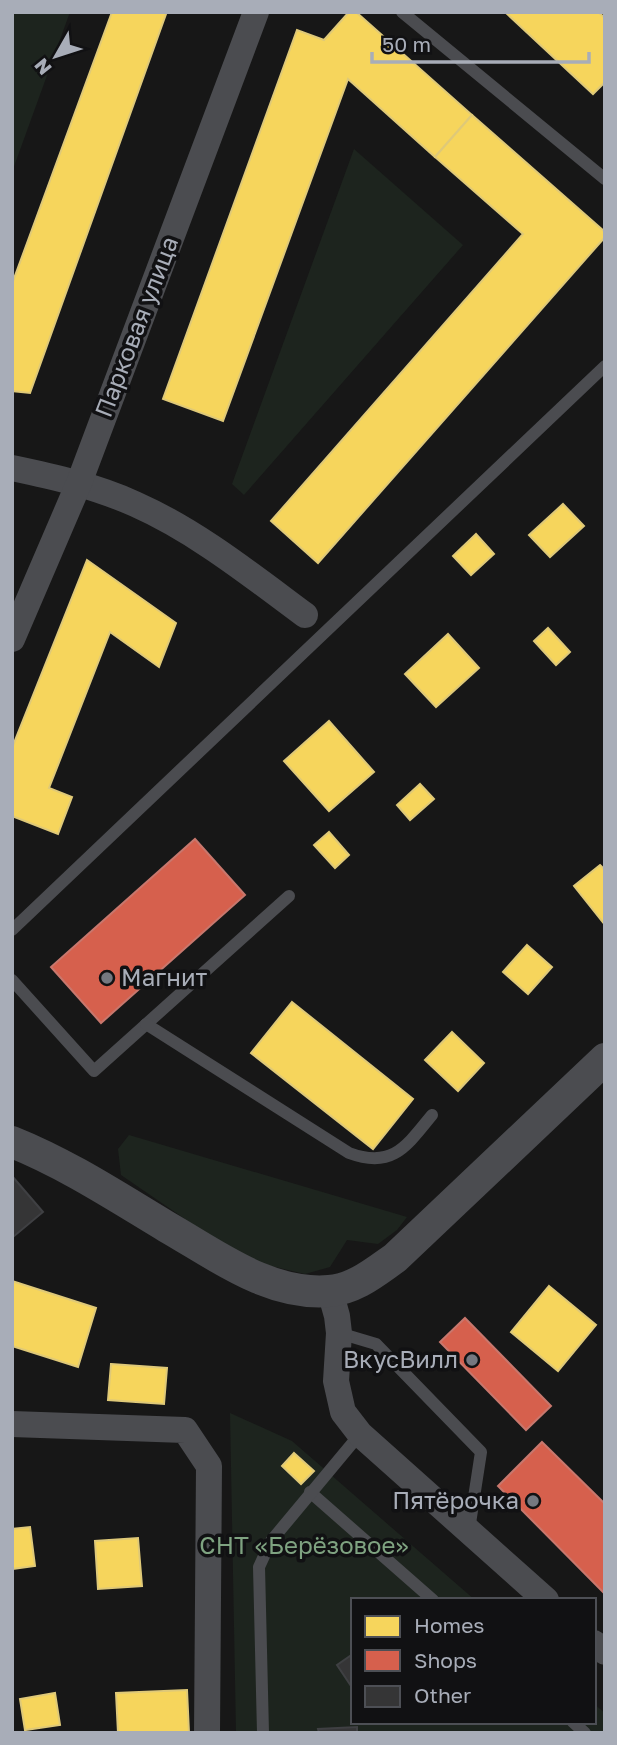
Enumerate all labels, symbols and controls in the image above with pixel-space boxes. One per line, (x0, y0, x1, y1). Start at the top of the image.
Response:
north arrow (21, 21, 91, 91)
scale bar (372, 21, 589, 65)
text: 50 m (382, 31, 431, 57)
text: N (29, 54, 56, 80)
street label: Парковая улица (88, 232, 183, 421)
place label: Магнит (121, 962, 208, 991)
marker: Магнит (99, 970, 115, 986)
place label: ВкусВилл (343, 1344, 458, 1373)
marker: ВкусВилл (464, 1352, 480, 1368)
place label: Пятёрочка (392, 1485, 519, 1514)
marker: Пятёрочка (525, 1493, 541, 1509)
park label: СНТ «Берёзовое» (199, 1530, 409, 1559)
legend (351, 1598, 596, 1724)
text: Homes (414, 1612, 484, 1638)
text: Shops (414, 1647, 477, 1673)
text: Other (414, 1682, 471, 1708)

